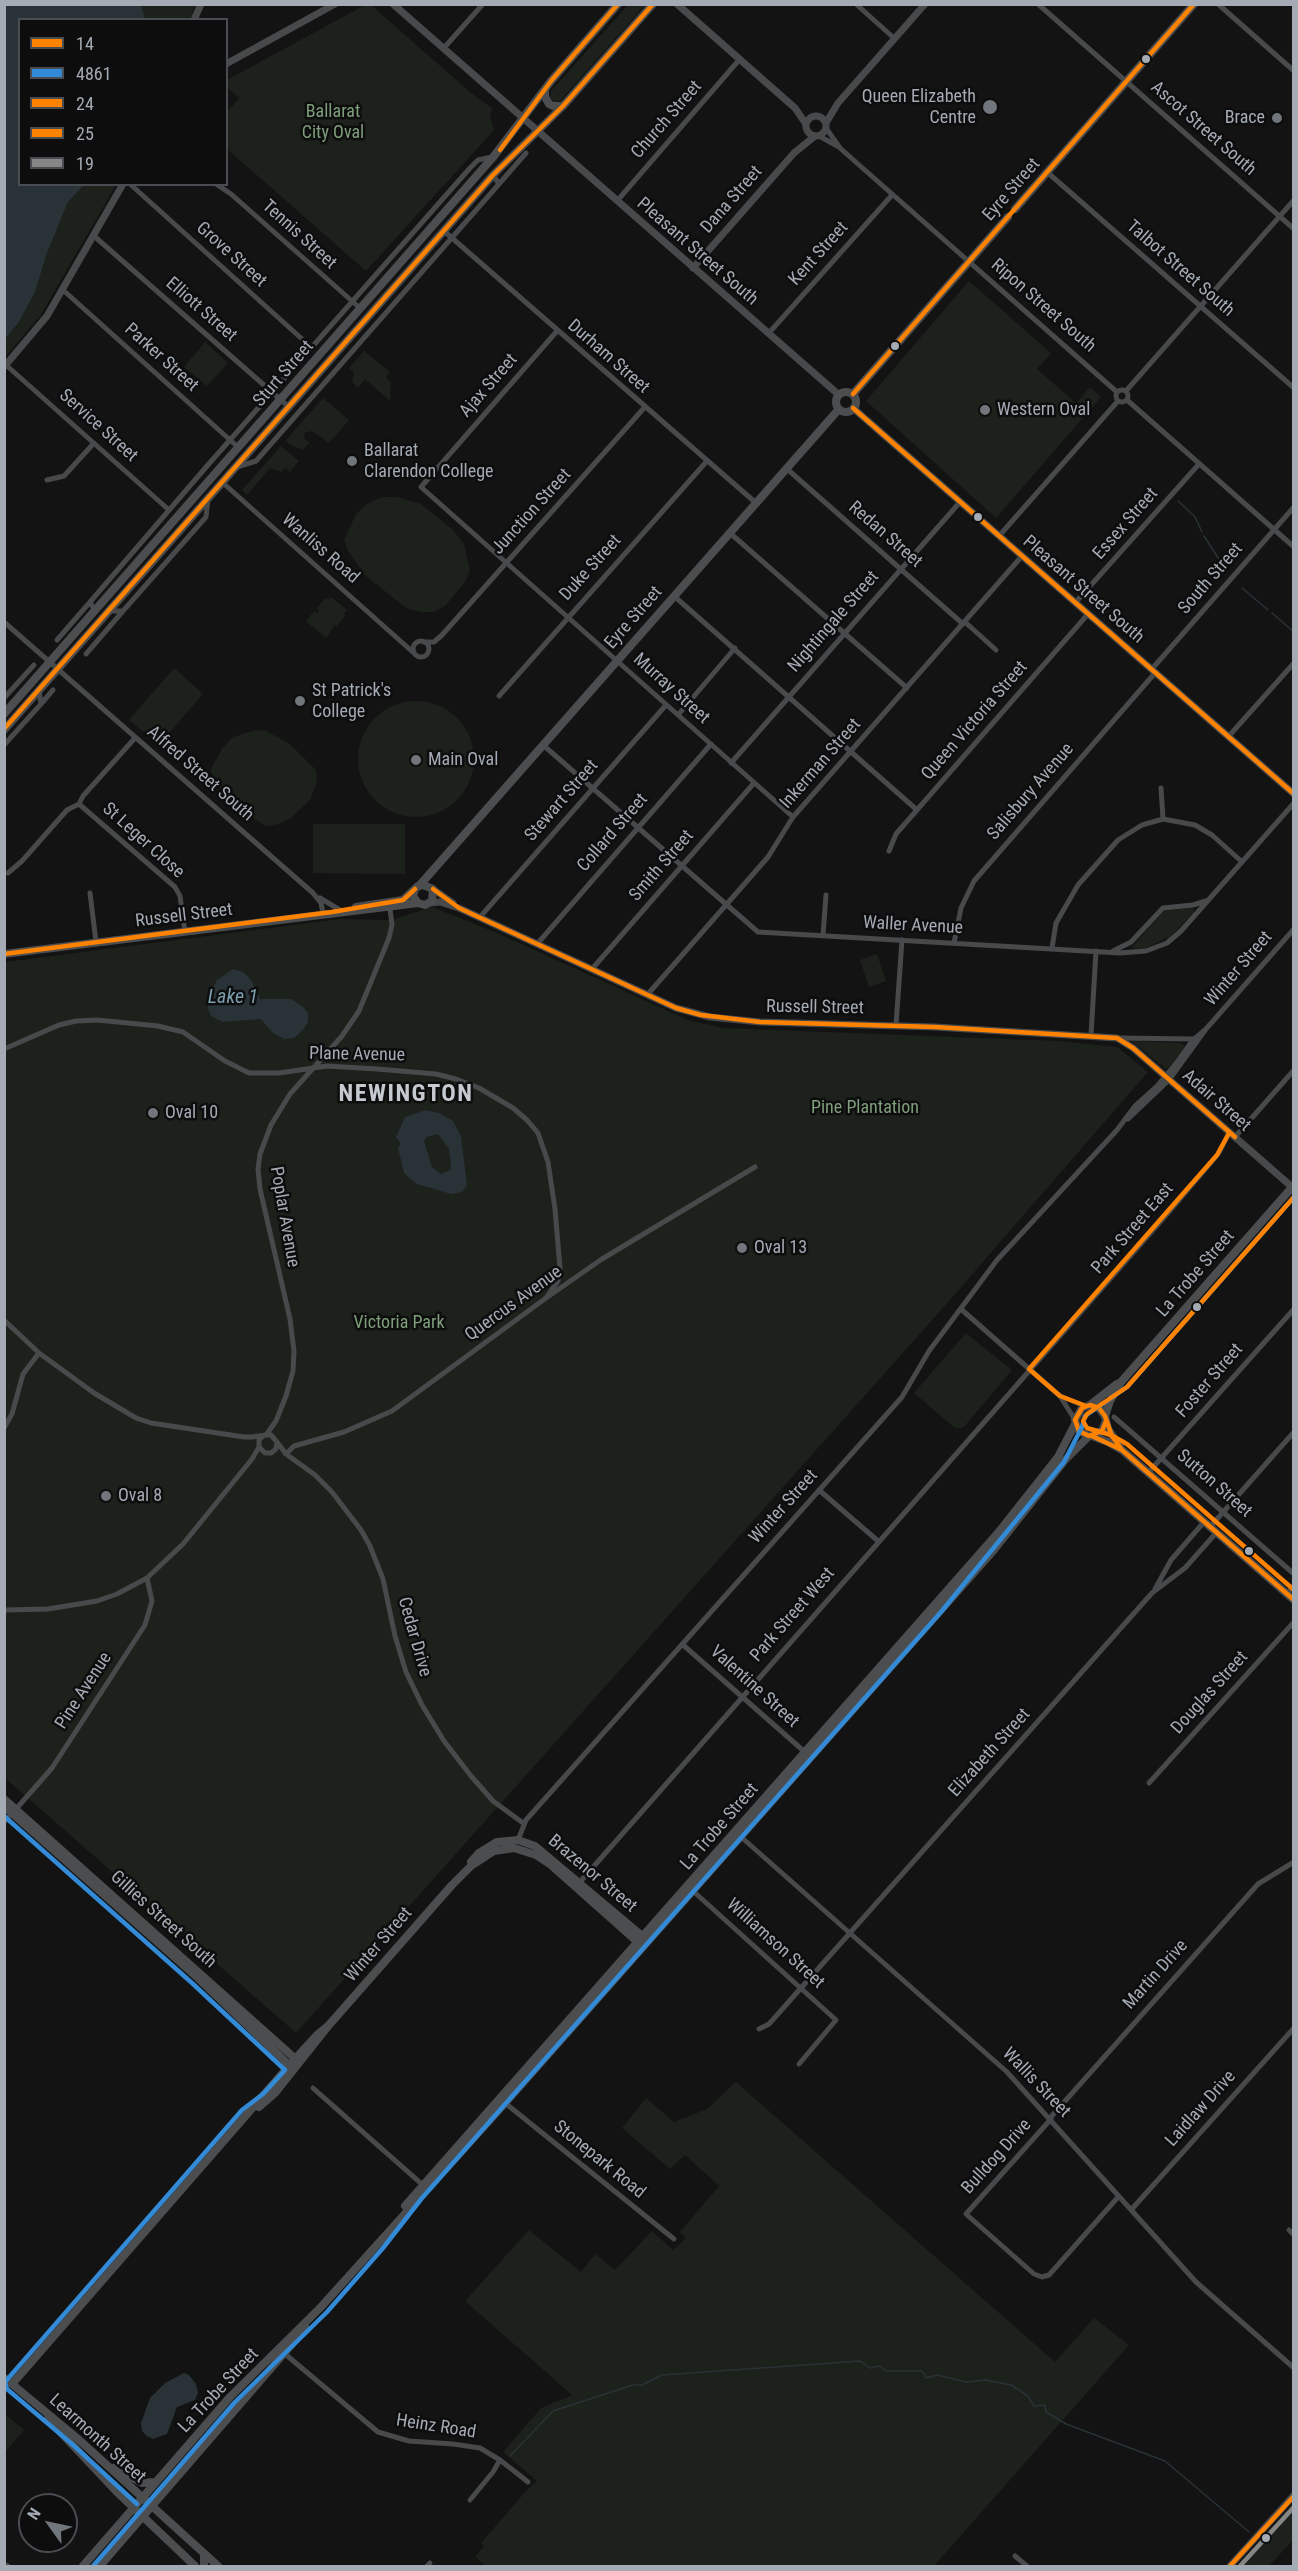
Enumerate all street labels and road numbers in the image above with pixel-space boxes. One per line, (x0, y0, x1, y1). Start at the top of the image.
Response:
street label: Church Street (627, 77, 707, 163)
street label: Ascot Street South (1146, 77, 1260, 181)
street label: Eyre Street (979, 154, 1045, 226)
street label: Dana Street (697, 162, 767, 238)
street label: Pleasant Street South (632, 193, 762, 311)
street label: Tennis Street (257, 196, 341, 274)
street label: Talbot Street South (1122, 216, 1238, 322)
street label: Grove Street (191, 218, 271, 292)
street label: Kent Street (785, 218, 853, 290)
street label: Ripon Street South (986, 255, 1100, 357)
street label: Elliott Street (161, 273, 241, 347)
street label: Durham Street (563, 316, 653, 398)
street label: Parker Street (120, 319, 202, 397)
street label: Sturt Street (249, 336, 319, 412)
street label: Ajax Street (456, 350, 522, 422)
street label: Service Street (54, 385, 142, 467)
street label: Junction Street (488, 465, 576, 559)
street label: Essex Street (1089, 484, 1163, 564)
street label: Redan Street (844, 497, 926, 573)
street label: Wanliss Road (277, 509, 363, 589)
street label: Duke Street (556, 530, 626, 606)
street label: Pleasant Street South (1018, 531, 1148, 649)
street label: South Street (1174, 539, 1248, 619)
street label: Nightingale Street (784, 567, 884, 677)
street label: Eyre Street (601, 582, 667, 654)
street label: Murray Street (628, 649, 714, 729)
street label: Queen Victoria Street (917, 657, 1033, 785)
street label: Inkerman Street (776, 715, 866, 813)
street label: Alfred Street South (142, 722, 258, 826)
street label: Salisbury Avenue (983, 739, 1079, 845)
street label: Stewart Street (521, 756, 603, 846)
street label: Collard Street (573, 789, 653, 877)
street label: St Leger Close (98, 799, 188, 883)
street label: Smith Street (625, 826, 699, 906)
street label: Russell Street (134, 899, 234, 933)
street label: Waller Avenue (862, 913, 964, 939)
street label: Winter Street (1201, 927, 1277, 1011)
street label: Russell Street (766, 996, 864, 1020)
street label: Plane Avenue (309, 1043, 405, 1067)
street label: Adair Street (1177, 1065, 1255, 1137)
street label: Poplar Avenue (265, 1165, 303, 1269)
street label: Park Street East (1088, 1179, 1178, 1279)
street label: La Trobe Street (1152, 1226, 1240, 1322)
street label: Quercus Avenue (461, 1262, 567, 1346)
street label: Foster Street (1172, 1339, 1248, 1423)
street label: Sutton Street (1172, 1445, 1256, 1523)
street label: Winter Street (745, 1466, 823, 1548)
street label: Park Street West (746, 1563, 840, 1667)
street label: Cedar Drive (392, 1595, 436, 1679)
street label: Valentine Street (705, 1641, 803, 1733)
street label: Douglas Street (1167, 1647, 1253, 1739)
street label: Pine Avenue (51, 1649, 117, 1733)
street label: Elizabeth Street (945, 1704, 1035, 1802)
street label: La Trobe Street (676, 1779, 764, 1875)
street label: Brazenor Street (543, 1831, 641, 1917)
street label: Gillies Street South (105, 1867, 221, 1973)
street label: Williamson Street (721, 1894, 829, 1994)
street label: Winter Street (341, 1903, 417, 1987)
street label: Martin Drive (1119, 1936, 1193, 2014)
street label: Wallis Street (997, 2044, 1075, 2122)
street label: Laidlaw Drive (1161, 2067, 1241, 2151)
street label: Bulldog Drive (958, 2115, 1036, 2199)
street label: Stonepark Road (549, 2116, 649, 2204)
street label: La Trobe Street (174, 2344, 264, 2438)
street label: Learmonth Street (44, 2390, 150, 2488)
street label: Heinz Road (394, 2410, 478, 2444)

